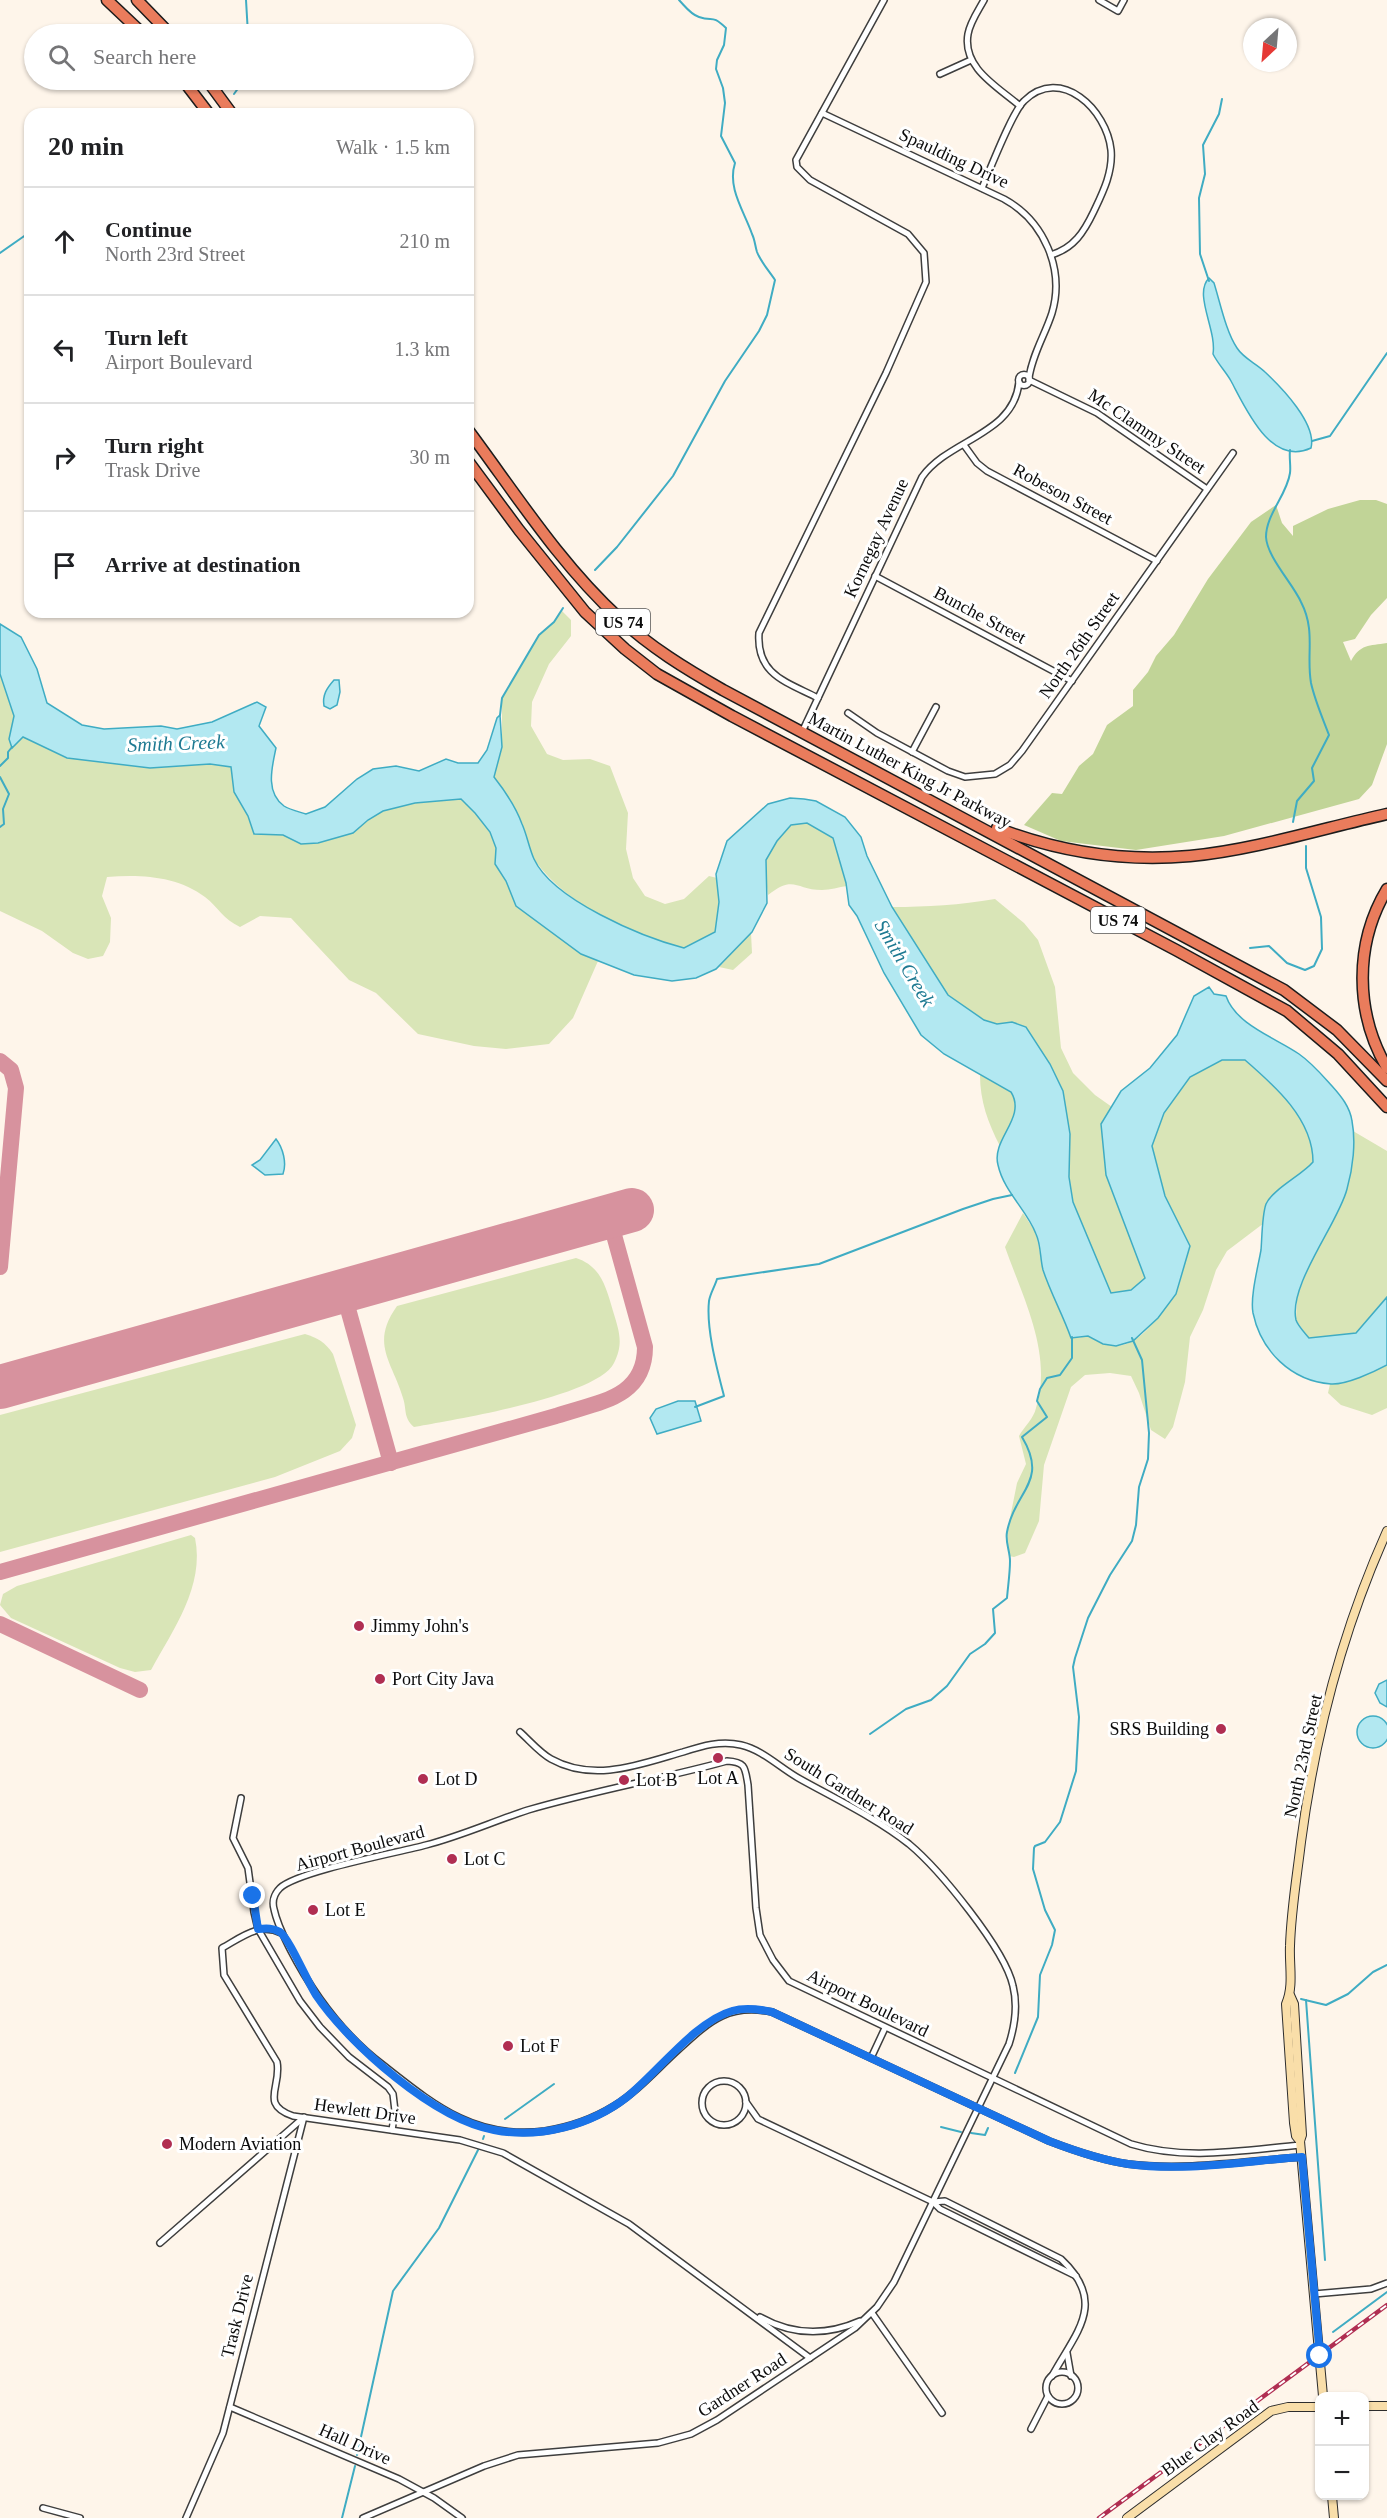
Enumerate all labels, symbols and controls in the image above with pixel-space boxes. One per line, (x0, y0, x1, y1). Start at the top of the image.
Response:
north arrow (1243, 18, 1297, 72)
search box (24, 24, 474, 90)
icon: search (45, 41, 78, 74)
text: Search here (93, 44, 196, 69)
street label: Spaulding Drive (896, 124, 1012, 192)
text: 20 min (48, 132, 124, 161)
text: Walk · 1.5 km (336, 136, 450, 158)
text: Continue (105, 217, 192, 242)
icon: ahead (48, 225, 81, 258)
text: 210 m (399, 230, 450, 252)
text: North 23rd Street (105, 243, 245, 265)
text: Turn left (105, 325, 188, 350)
icon: left (48, 333, 81, 366)
text: 1.3 km (394, 338, 450, 360)
text: Airport Boulevard (105, 351, 252, 373)
street label: Mc Clammy Street (1085, 384, 1209, 478)
text: Turn right (105, 433, 204, 458)
icon: right (48, 441, 81, 474)
text: 30 m (409, 446, 450, 468)
text: Trask Drive (105, 459, 200, 481)
street label: Robeson Street (1010, 459, 1116, 529)
street label: Kornegay Avenue (840, 475, 912, 601)
icon: arrive (48, 549, 81, 582)
text: Arrive at destination (105, 552, 301, 577)
street label: Bunche Street (931, 582, 1029, 648)
street label: North 26th Street (1035, 588, 1123, 702)
road number: US 74 (596, 609, 650, 635)
street label: Martin Luther King Jr Parkway (805, 708, 1015, 832)
water label: Smith Creek (127, 730, 226, 756)
road number: US 74 (1091, 907, 1145, 933)
water label: Smith Creek (870, 916, 940, 1011)
place label: Jimmy John's (371, 1616, 469, 1636)
marker: Jimmy John's (352, 1619, 366, 1633)
place label: Port City Java (392, 1669, 494, 1689)
marker: Port City Java (373, 1672, 387, 1686)
street label: North 23rd Street (1280, 1692, 1326, 1820)
place label: SRS Building (1109, 1719, 1209, 1739)
marker: SRS Building (1214, 1722, 1228, 1736)
street label: South Gardner Road (781, 1743, 917, 1839)
marker: Lot A (711, 1751, 725, 1765)
place label: Lot A (697, 1768, 739, 1788)
place label: Lot D (435, 1769, 478, 1789)
place label: Lot B (636, 1770, 678, 1790)
marker: Lot D (416, 1772, 430, 1786)
marker: Lot B (617, 1773, 631, 1787)
street label: Airport Boulevard (293, 1821, 427, 1875)
place label: Lot C (464, 1849, 506, 1869)
marker: Lot C (445, 1852, 459, 1866)
route end (239, 1882, 265, 1908)
place label: Lot E (325, 1900, 366, 1920)
marker: Lot E (306, 1903, 320, 1917)
street label: Airport Boulevard (804, 1965, 932, 2041)
place label: Lot F (520, 2036, 560, 2056)
marker: Lot F (501, 2039, 515, 2053)
street label: Hewlett Drive (313, 2094, 417, 2128)
place label: Modern Aviation (179, 2134, 301, 2154)
marker: Modern Aviation (160, 2137, 174, 2151)
street label: Trask Drive (217, 2272, 257, 2360)
route start (1306, 2342, 1332, 2368)
street label: Gardner Road (694, 2349, 790, 2421)
map controls (1315, 2392, 1369, 2500)
button: + (1315, 2392, 1369, 2446)
street label: Blue Clay Road (1158, 2396, 1262, 2480)
street label: Hall Drive (316, 2419, 394, 2469)
button: − (1315, 2446, 1369, 2500)

